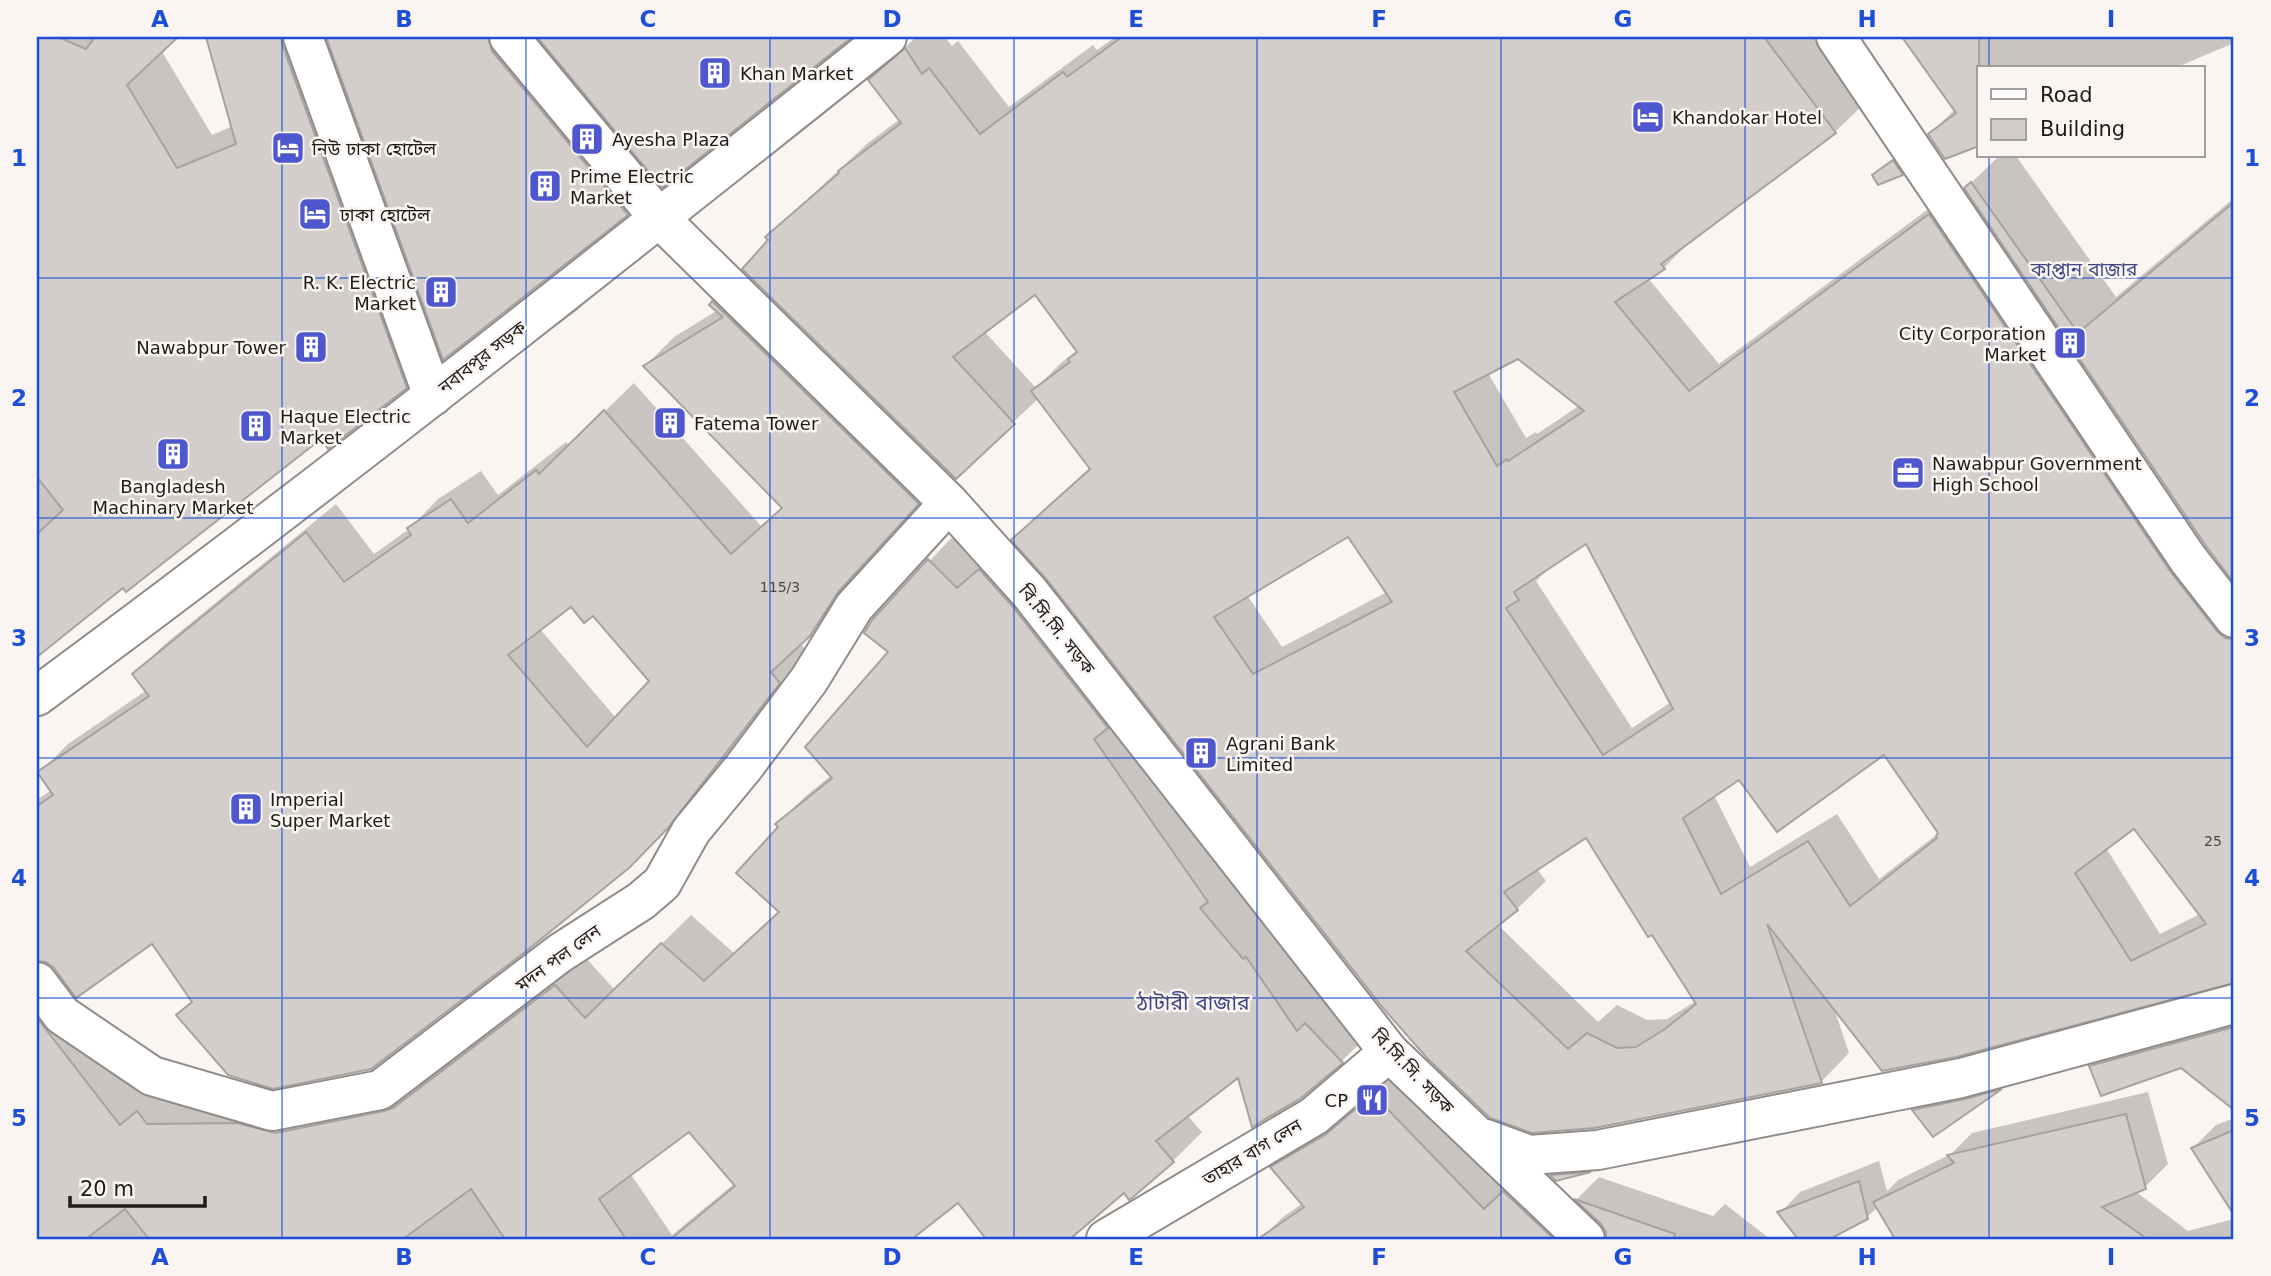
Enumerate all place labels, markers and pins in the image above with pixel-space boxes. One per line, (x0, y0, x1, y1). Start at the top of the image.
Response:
building icon: Khan Market (696, 54, 734, 92)
place label: Khan Market (740, 63, 853, 84)
hotel icon: Khandokar Hotel (1629, 98, 1667, 136)
place label: Khandokar Hotel (1672, 107, 1822, 128)
building icon: Ayesha Plaza (568, 120, 606, 158)
hotel icon: নিউ ঢাকা হোটেল (269, 129, 307, 167)
place label: Ayesha Plaza (612, 129, 730, 150)
place label: নিউ ঢাকা হোটেল (311, 138, 437, 159)
place label: Prime Electric Market (570, 166, 694, 208)
building icon: Prime Electric Market (526, 167, 564, 205)
hotel icon: ঢাকা হোটেল (296, 195, 334, 233)
place label: ঢাকা হোটেল (339, 204, 431, 225)
place label: R. K. Electric Market (303, 272, 416, 314)
building icon: R. K. Electric Market (422, 273, 460, 311)
place label: City Corporation Market (1899, 323, 2046, 365)
building icon: City Corporation Market (2051, 324, 2089, 362)
building icon: Nawabpur Tower (292, 328, 330, 366)
place label: Nawabpur Tower (136, 337, 287, 358)
building icon: Fatema Tower (651, 404, 689, 442)
place label: Haque Electric Market (280, 406, 411, 448)
building icon: Haque Electric Market (237, 407, 275, 445)
place label: Fatema Tower (694, 413, 819, 434)
building icon: Bangladesh Machinary Market (154, 435, 192, 473)
place label: Nawabpur Government High School (1932, 453, 2142, 495)
office icon: Nawabpur Government High School (1889, 454, 1927, 492)
place label: Bangladesh Machinary Market (93, 476, 253, 518)
place label: Agrani Bank Limited (1226, 733, 1336, 775)
building icon: Agrani Bank Limited (1182, 734, 1220, 772)
place label: Imperial Super Market (270, 789, 390, 831)
building icon: Imperial Super Market (227, 790, 265, 828)
restaurant icon: CP (1353, 1081, 1391, 1119)
place label: CP (1325, 1090, 1348, 1111)

